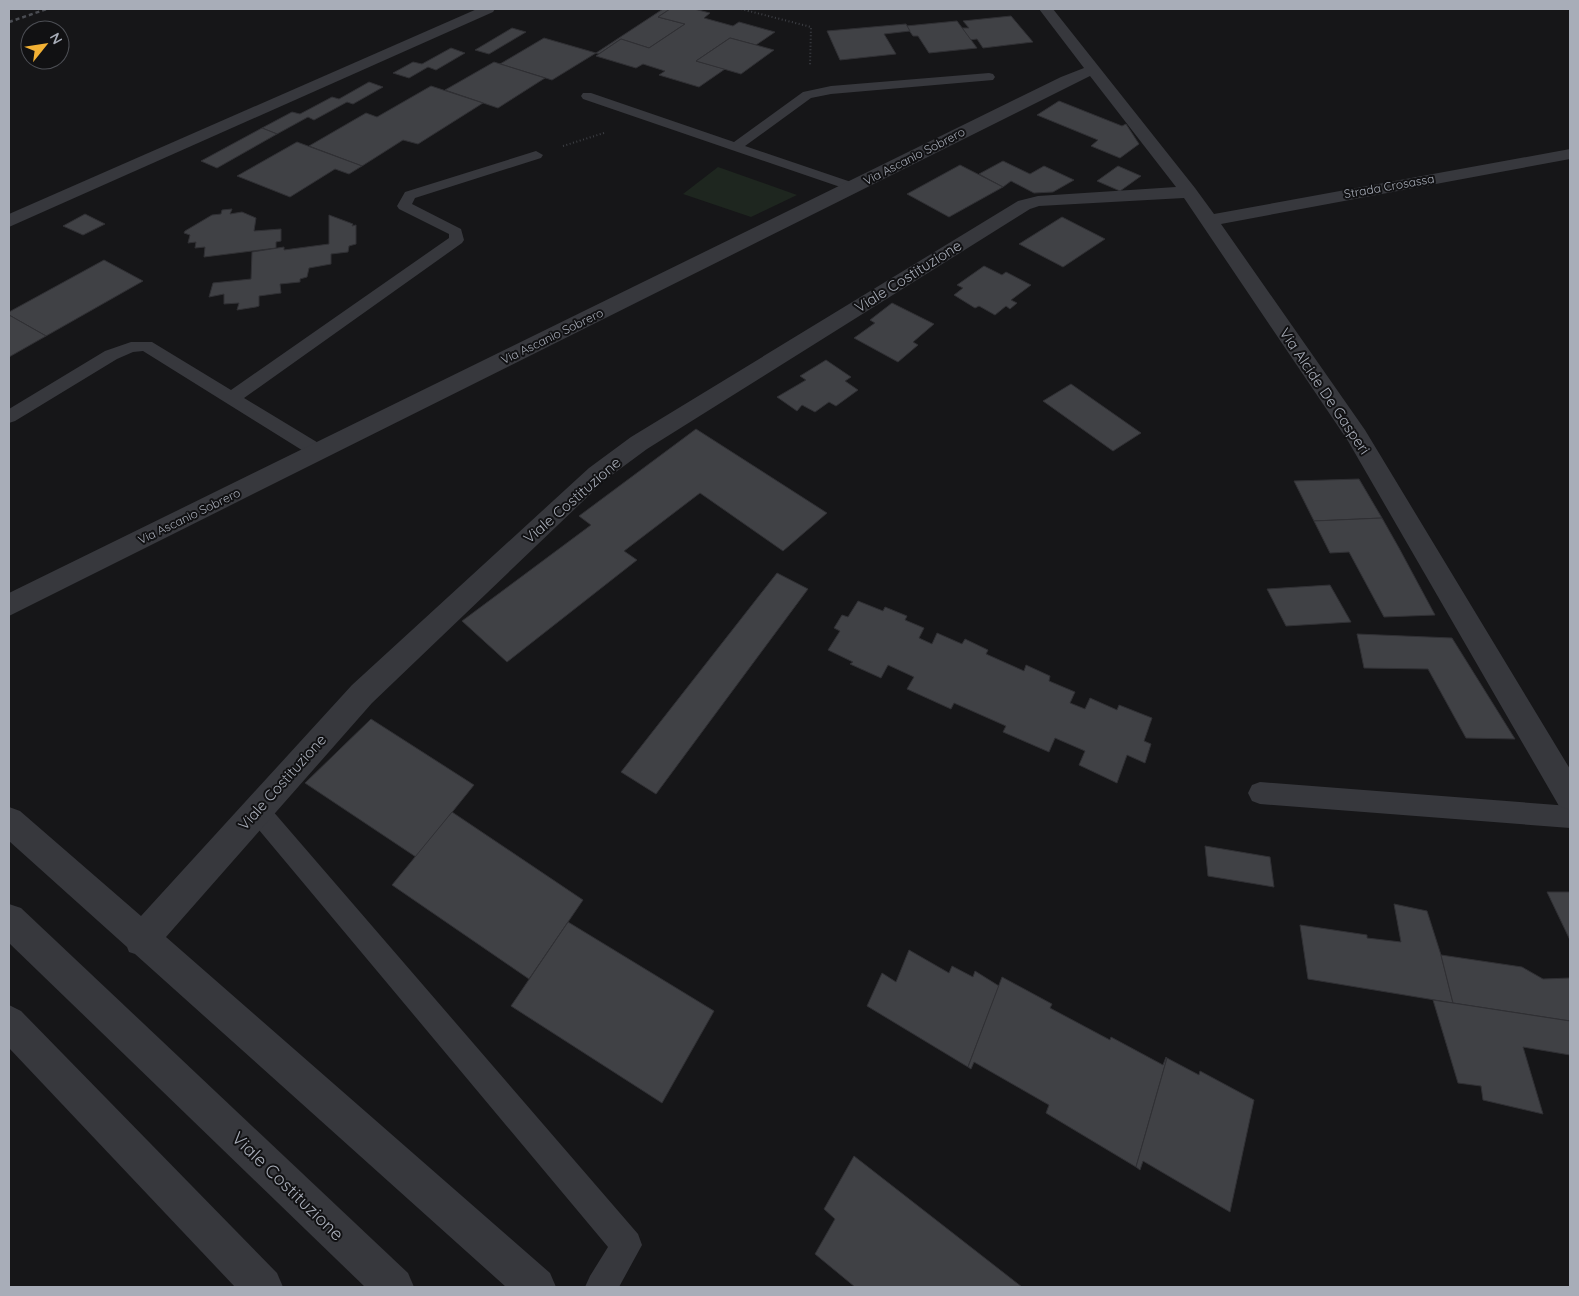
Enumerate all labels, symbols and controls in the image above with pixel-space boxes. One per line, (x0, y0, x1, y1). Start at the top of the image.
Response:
north arrow (20, 20, 70, 70)
text: N (46, 30, 67, 47)
street label: Via Ascanio Sobrero (861, 124, 967, 188)
street label: Strada Crosassa (1343, 171, 1435, 201)
street label: Viale Costituzione (851, 235, 965, 317)
street label: Via Ascanio Sobrero (498, 305, 606, 367)
street label: Via Alcide De Gasperi (1276, 324, 1374, 458)
street label: Viale Costituzione (520, 453, 624, 547)
street label: Via Ascanio Sobrero (135, 485, 243, 547)
street label: Viale Costituzione (234, 730, 330, 834)
street label: Viale Costituzione (227, 1127, 349, 1245)

